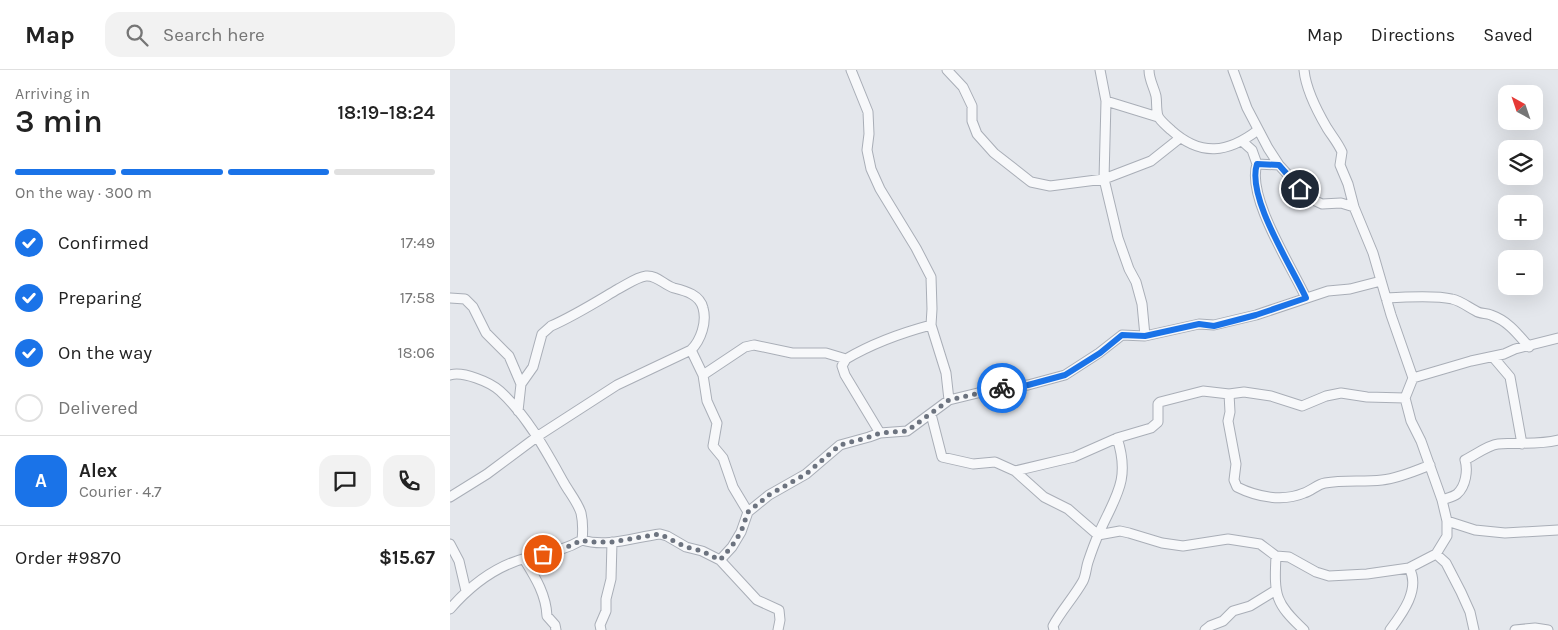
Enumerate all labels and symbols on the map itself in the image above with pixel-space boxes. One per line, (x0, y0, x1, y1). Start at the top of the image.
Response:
north arrow (1498, 85, 1542, 130)
pin (1279, 168, 1321, 210)
courier (977, 363, 1027, 413)
pin (522, 533, 564, 575)

